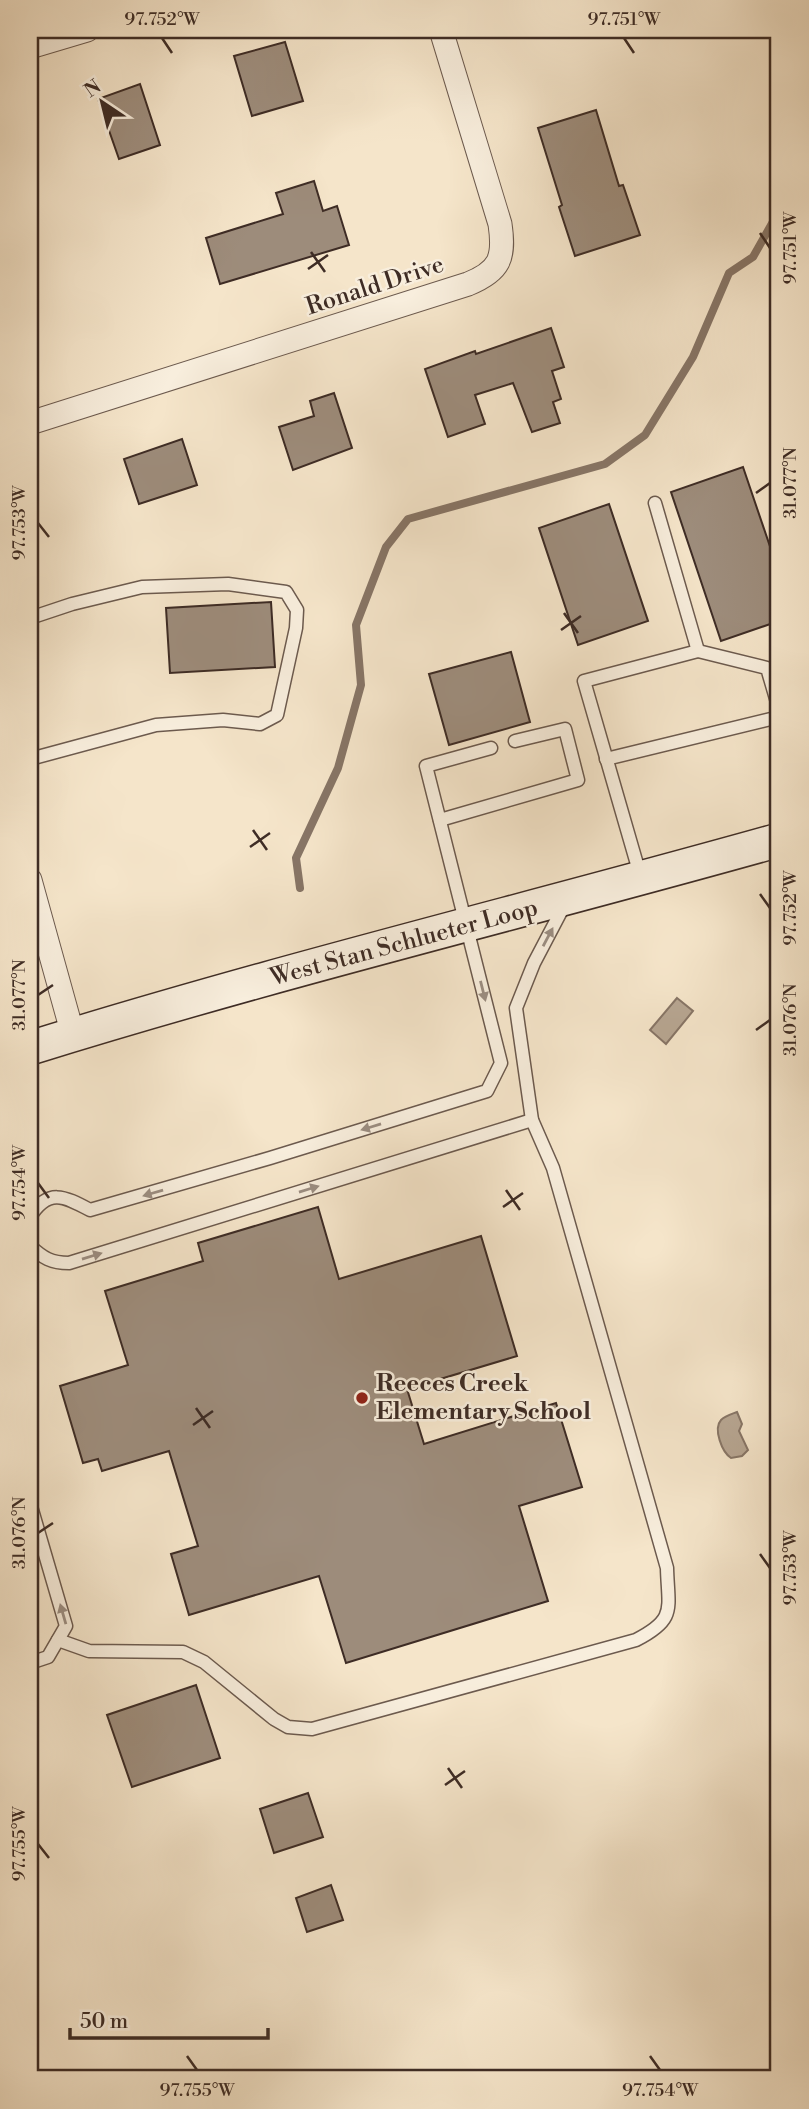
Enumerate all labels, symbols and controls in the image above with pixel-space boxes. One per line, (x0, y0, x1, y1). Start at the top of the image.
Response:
text: 97.752°W (124, 8, 200, 31)
text: 97.751°W (588, 8, 661, 31)
north arrow (66, 66, 136, 136)
text: N (80, 75, 106, 103)
text: 97.751°W (779, 211, 802, 284)
street label: Ronald Drive (302, 250, 448, 322)
text: 31.077°N (779, 447, 802, 519)
text: 97.753°W (8, 485, 31, 560)
text: 97.752°W (779, 870, 802, 946)
street label: West Stan Schlueter Loop (266, 893, 541, 993)
one-way arrow (542, 927, 553, 947)
text: 31.077°N (8, 959, 31, 1031)
one-way arrow (478, 980, 489, 1002)
text: 31.076°N (779, 983, 802, 1056)
one-way arrow (360, 1122, 381, 1133)
text: 97.754°W (8, 1144, 31, 1221)
one-way arrow (299, 1183, 320, 1194)
one-way arrow (142, 1188, 163, 1198)
one-way arrow (81, 1250, 102, 1260)
place label: Reeces Creek Elementary School (376, 1369, 591, 1427)
marker: Reeces Creek Elementary School (354, 1390, 370, 1406)
text: 31.076°N (8, 1496, 31, 1569)
text: 97.753°W (779, 1530, 802, 1605)
one-way arrow (57, 1603, 67, 1624)
text: 97.755°W (8, 1806, 31, 1881)
scale bar (70, 1997, 268, 2041)
text: 50 m (80, 2009, 128, 2035)
text: 97.755°W (160, 2079, 235, 2102)
text: 97.754°W (622, 2079, 699, 2102)

